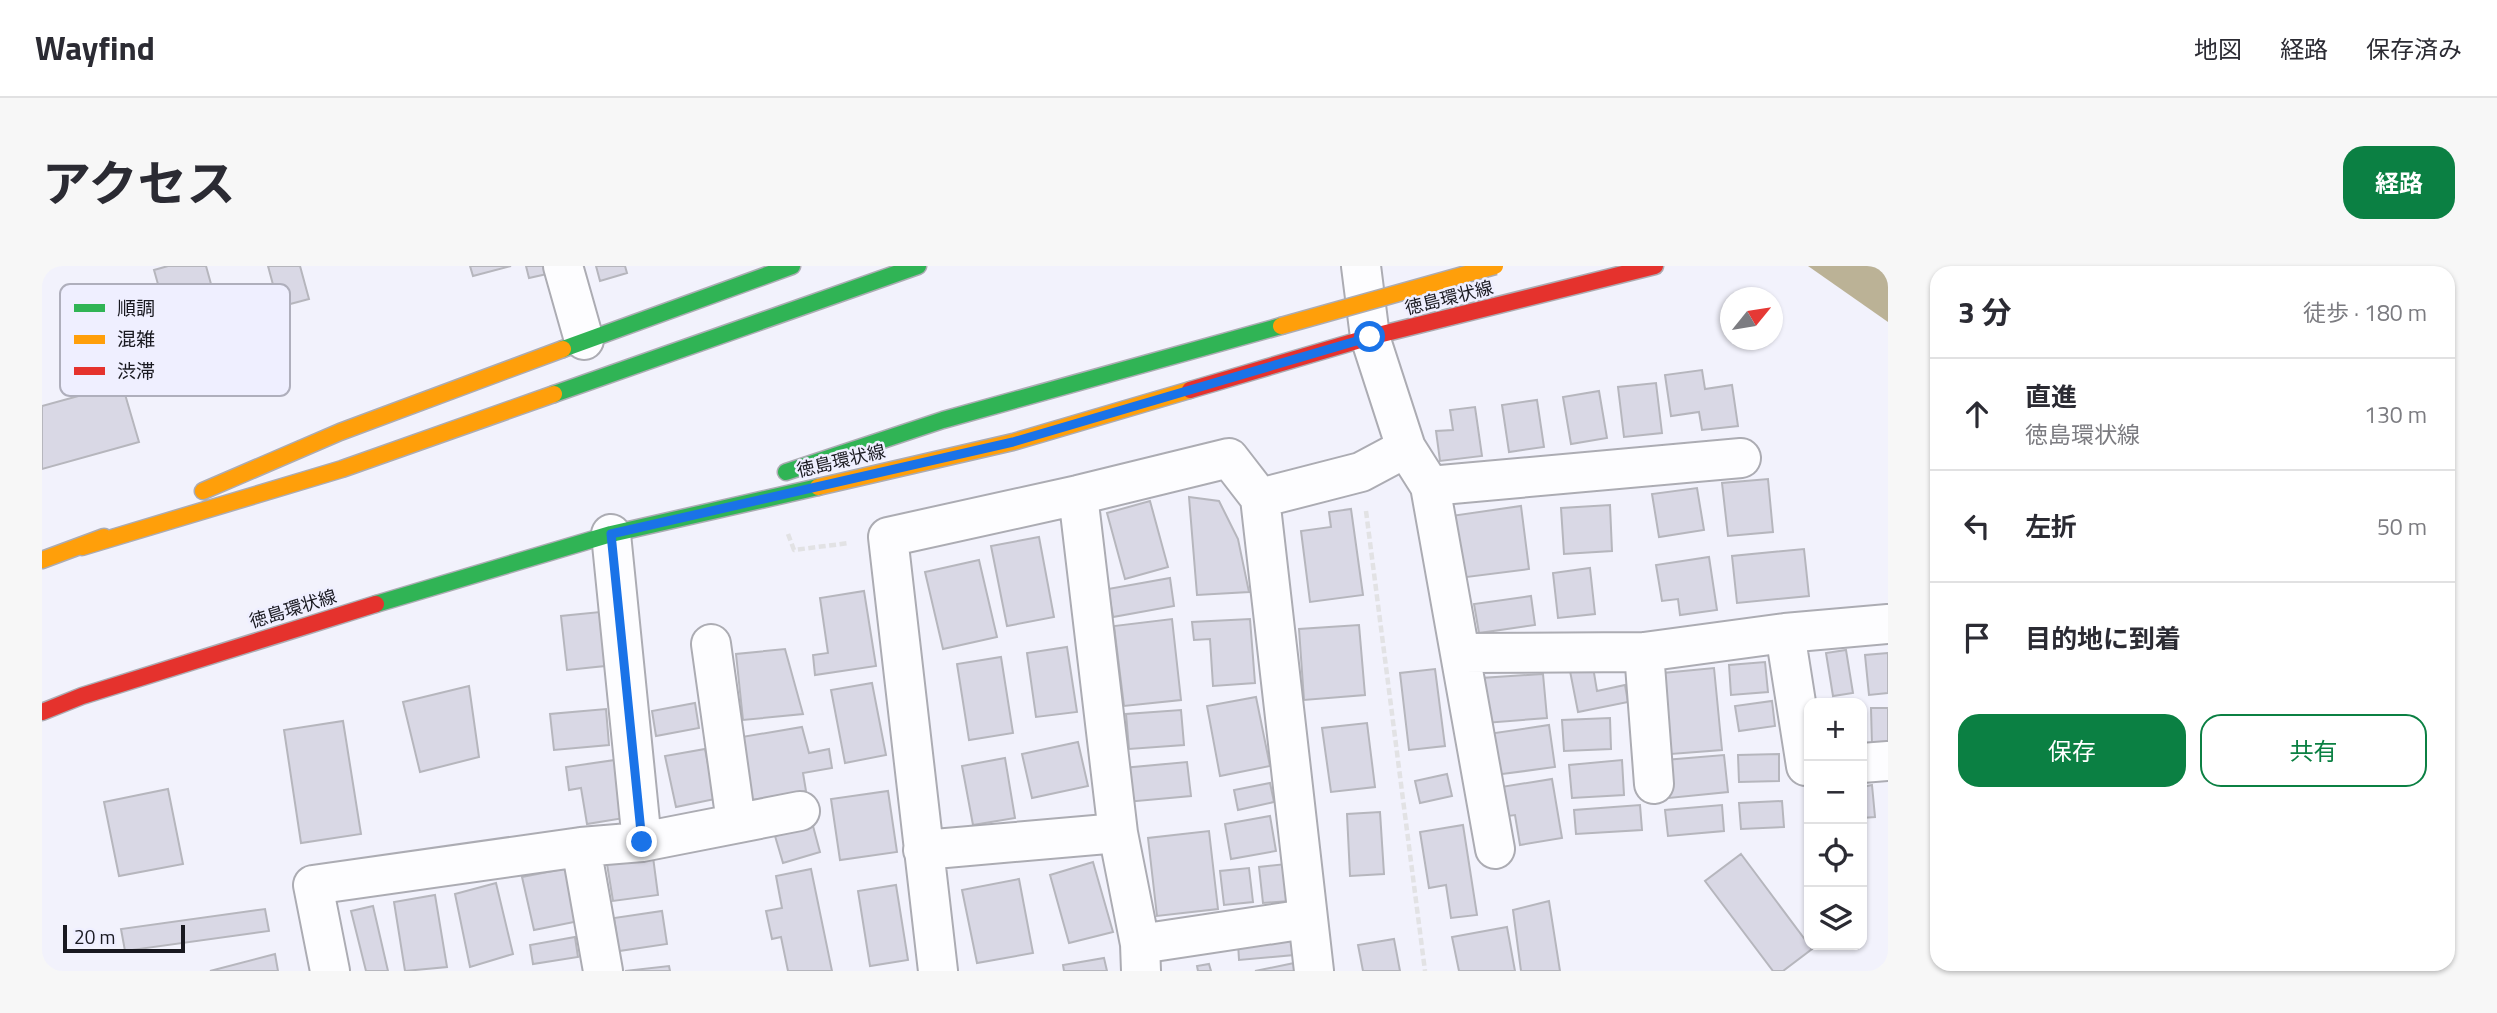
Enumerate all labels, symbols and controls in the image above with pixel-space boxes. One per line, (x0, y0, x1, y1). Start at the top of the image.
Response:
text: Wayfind (35, 23, 155, 73)
text: 地図 (2194, 31, 2242, 67)
text: 経路 (2280, 31, 2328, 67)
text: 保存済み (2366, 31, 2462, 67)
text: アクセス (42, 145, 236, 220)
button: 経路 (2343, 146, 2455, 219)
street label: 徳島環状線 (1402, 274, 1496, 322)
legend (60, 284, 290, 396)
north arrow (1720, 287, 1783, 350)
text: 3 分 (1958, 289, 2011, 335)
text: 順調 (117, 293, 155, 322)
text: 徒歩 · 180 m (2303, 295, 2427, 330)
route start (1354, 321, 1385, 352)
text: 混雑 (117, 324, 155, 353)
text: 渋滞 (117, 356, 155, 385)
text: 直進 (2025, 377, 2077, 416)
icon: ahead (1958, 395, 1996, 433)
text: 130 m (2364, 397, 2427, 432)
text: 徳島環状線 (2025, 417, 2140, 452)
street label: 徳島環状線 (794, 437, 888, 484)
icon: left (1958, 507, 1996, 545)
text: 左折 (2025, 507, 2077, 546)
text: 50 m (2377, 509, 2427, 544)
street label: 徳島環状線 (246, 582, 340, 635)
icon: arrive (1958, 619, 1996, 657)
text: 目的地に到着 (2025, 619, 2181, 658)
map controls (1804, 698, 1867, 950)
button: + (1804, 698, 1867, 761)
button: 保存 (1958, 714, 2186, 787)
button: 共有 (2200, 714, 2427, 787)
button: − (1804, 761, 1867, 824)
button: locate (1804, 824, 1867, 887)
route end (626, 826, 657, 857)
button: layers (1804, 887, 1867, 950)
scale bar (63, 922, 186, 954)
text: 20 m (74, 922, 115, 951)

